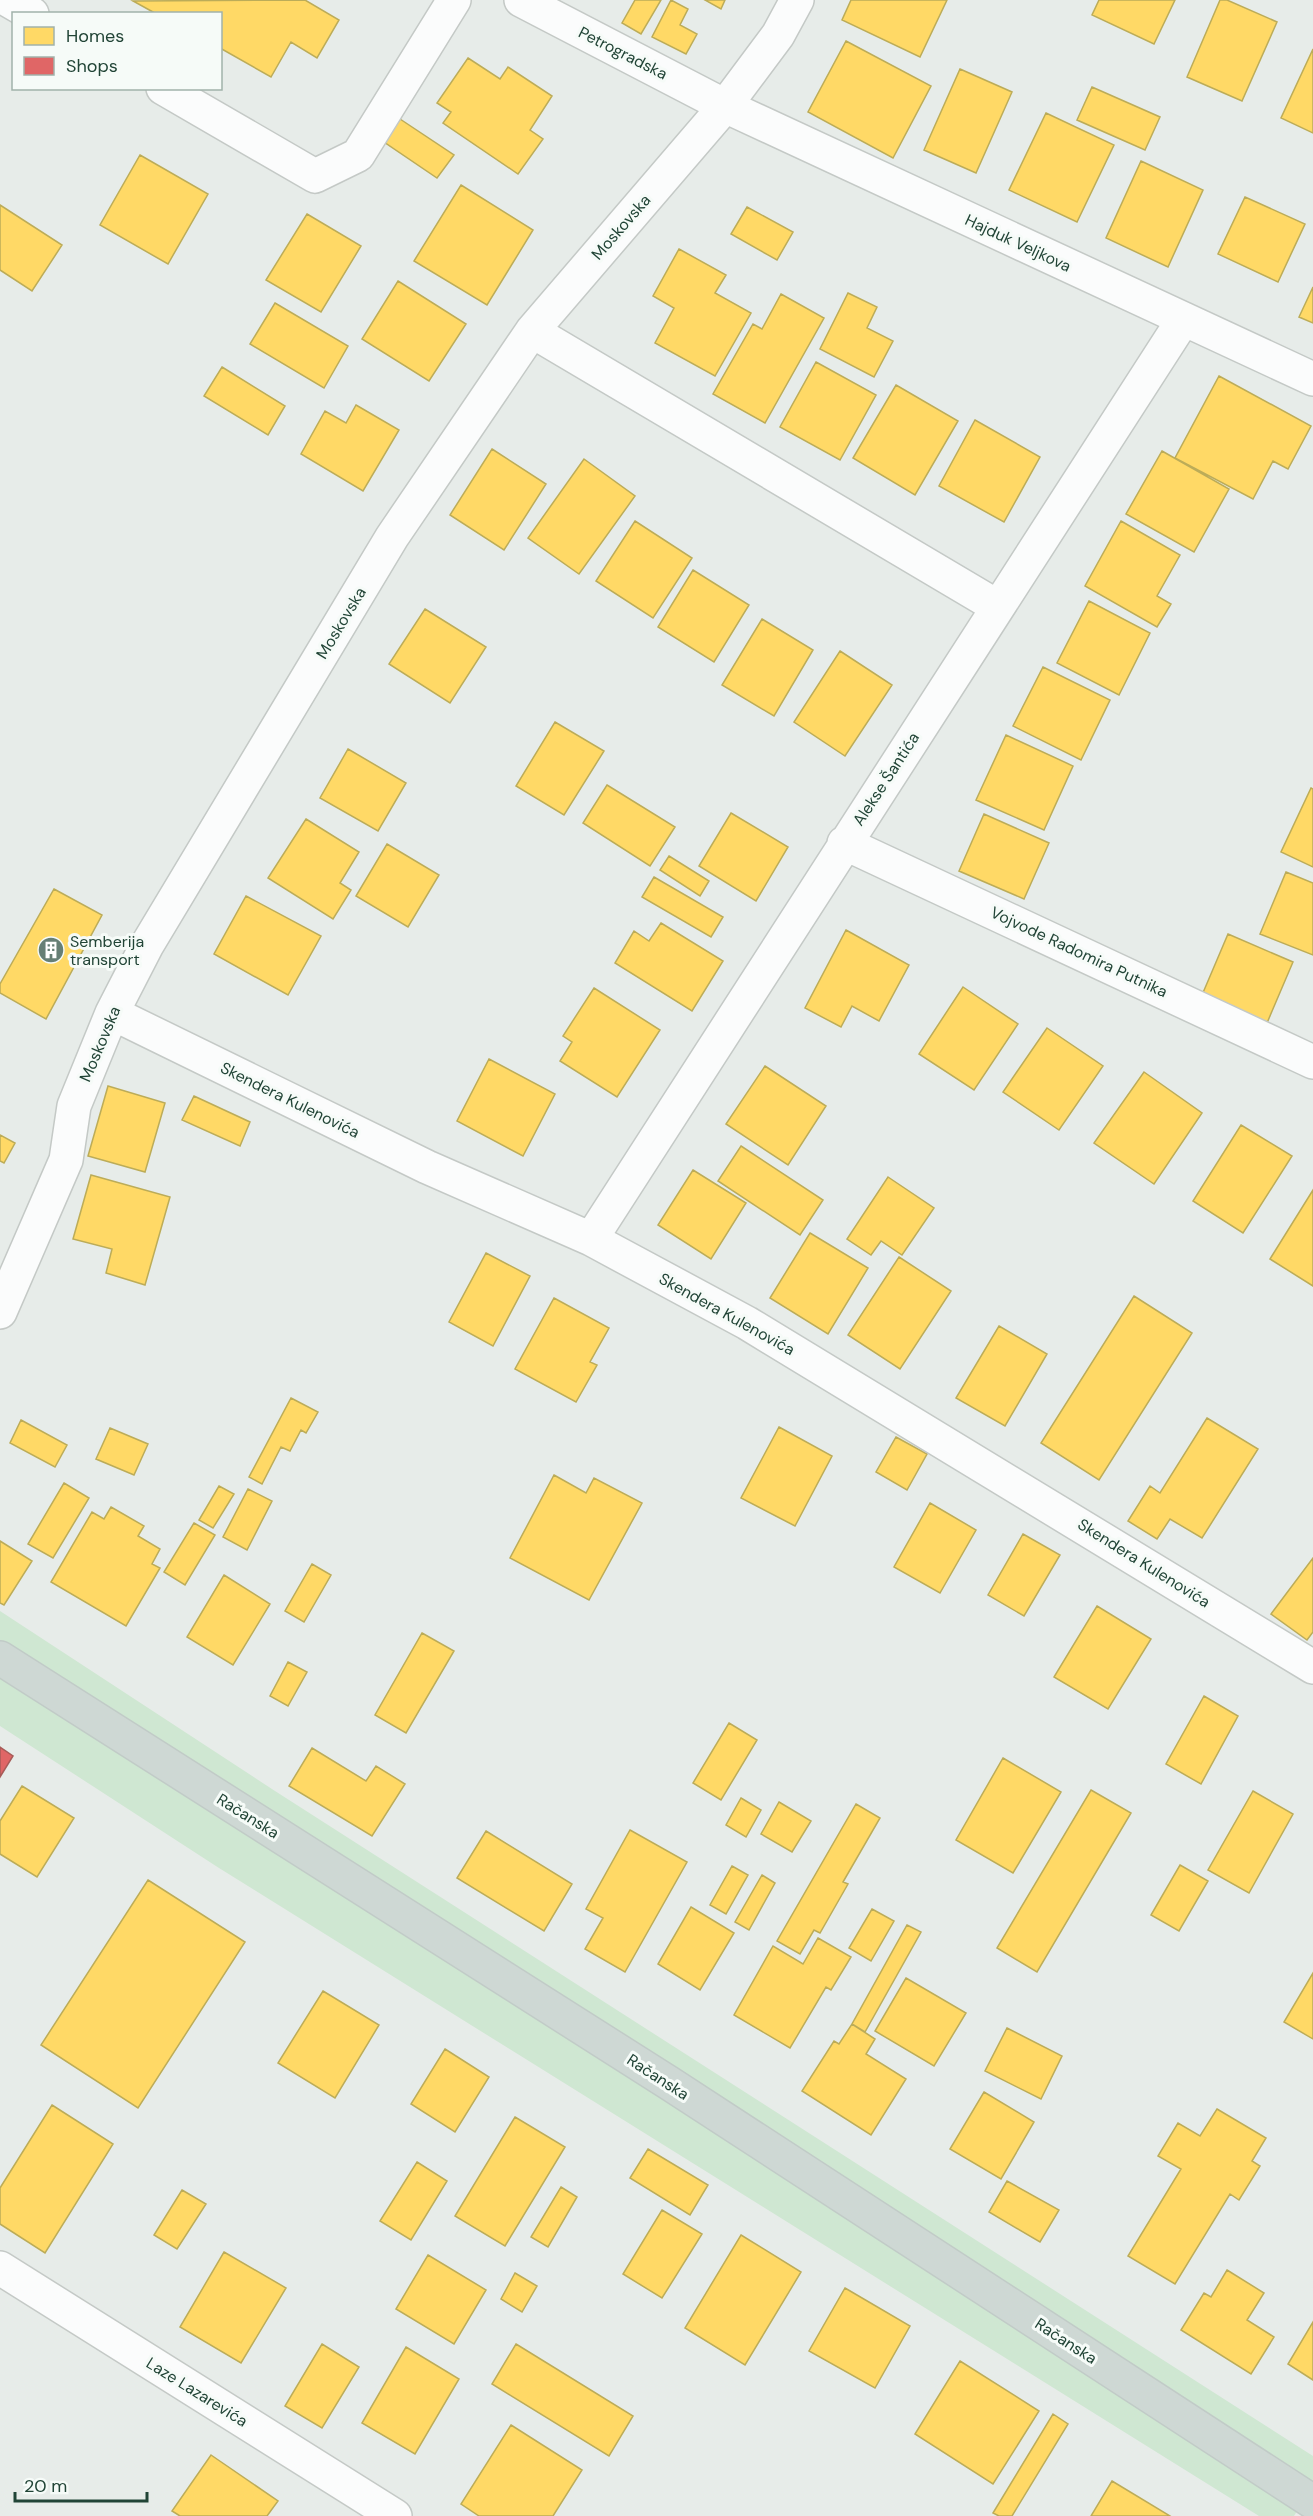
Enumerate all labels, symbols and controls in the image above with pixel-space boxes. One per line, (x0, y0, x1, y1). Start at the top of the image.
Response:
legend (12, 12, 222, 90)
street label: Petrogradska (575, 22, 671, 84)
text: Homes (66, 24, 124, 48)
text: Shops (66, 54, 118, 78)
street label: Moskovska (587, 190, 655, 264)
street label: Hajduk Veljkova (962, 209, 1074, 277)
street label: Moskovska (311, 583, 371, 663)
street label: Alekse Šantića (848, 728, 924, 830)
street label: Vojvode Radomira Putnika (987, 902, 1171, 1002)
place label: Semberija transport (70, 931, 144, 970)
building icon: Semberija transport (36, 935, 66, 965)
street label: Moskovska (75, 1003, 125, 1085)
street label: Skendera Kulenovića (217, 1057, 363, 1143)
street label: Skendera Kulenovića (655, 1268, 799, 1360)
street label: Skendera Kulenovića (1074, 1514, 1214, 1612)
street label: Račanska (213, 1789, 283, 1843)
street label: Račanska (623, 2049, 693, 2105)
street label: Račanska (1031, 2313, 1101, 2369)
street label: Laze Lazarevića (142, 2352, 252, 2432)
scale bar (15, 2465, 147, 2503)
text: 20 m (24, 2474, 67, 2498)

